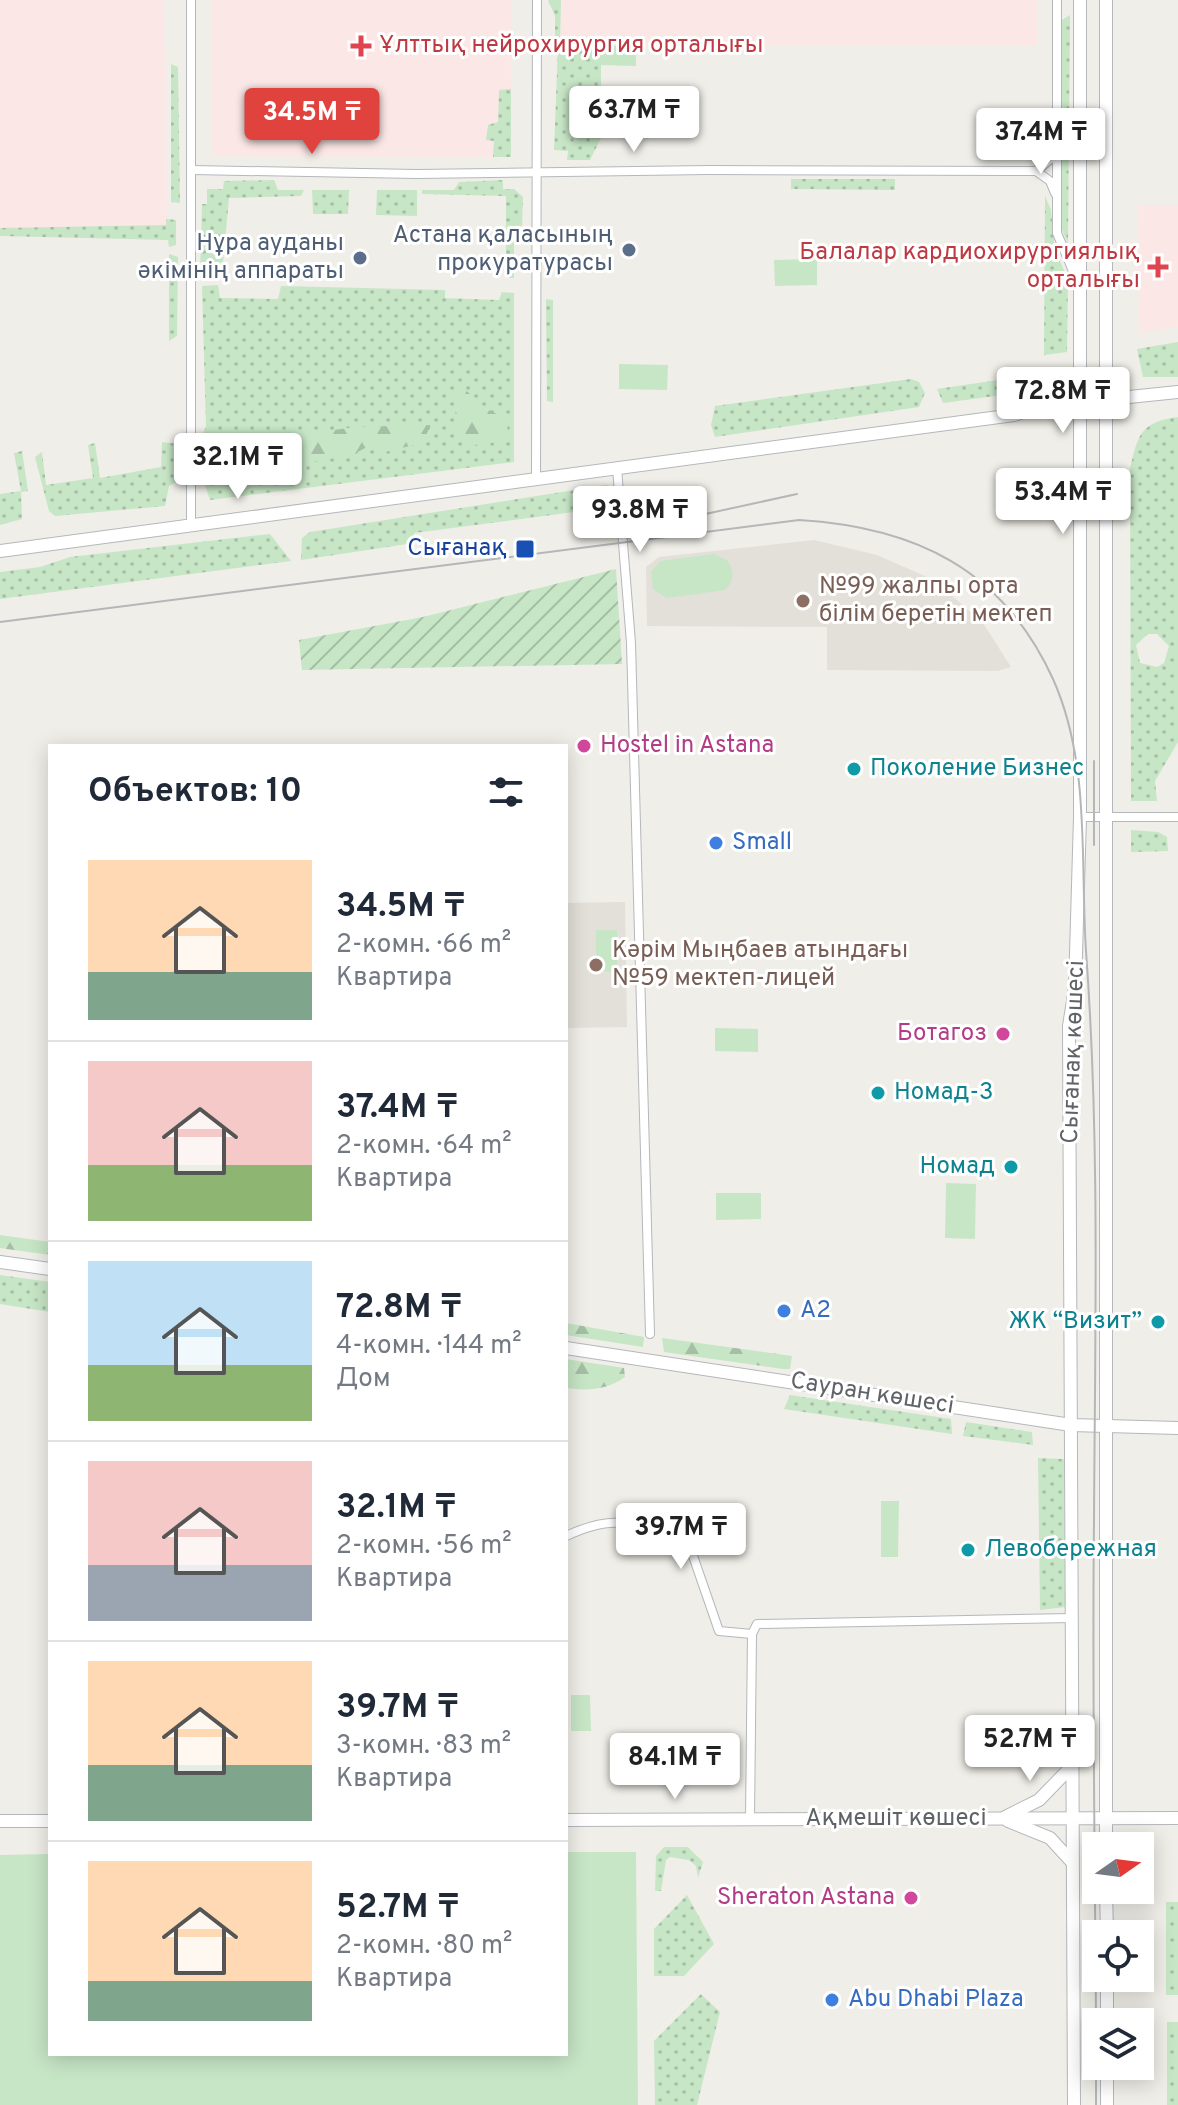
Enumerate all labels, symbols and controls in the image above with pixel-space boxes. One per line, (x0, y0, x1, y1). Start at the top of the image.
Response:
place label: Ұлттық нейрохирургия орталығы (379, 31, 763, 61)
marker: Ұлттық нейрохирургия орталығы (350, 35, 372, 57)
pin: 63.7M ₸ (560, 86, 708, 154)
pin: 34.5M ₸ (238, 88, 386, 156)
text: 63.7M ₸ (587, 95, 681, 128)
text: 34.5M ₸ (262, 97, 362, 130)
pin: 37.4M ₸ (967, 108, 1115, 176)
text: 37.4M ₸ (994, 117, 1088, 150)
place label: Астана қаласының прокуратурасы (393, 221, 613, 279)
place label: Нұра ауданы әкімінің аппараты (138, 229, 344, 287)
place label: Балалар кардиохирургиялық орталығы (799, 238, 1140, 296)
marker: Астана қаласының прокуратурасы (620, 241, 638, 259)
marker: Нұра ауданы әкімінің аппараты (351, 249, 369, 267)
marker: Балалар кардиохирургиялық орталығы (1147, 256, 1169, 278)
pin: 72.8M ₸ (989, 367, 1137, 435)
text: 72.8M ₸ (1015, 376, 1111, 409)
pin: 32.1M ₸ (164, 433, 312, 501)
text: 32.1M ₸ (192, 442, 284, 475)
pin: 53.4M ₸ (989, 468, 1137, 536)
text: 53.4M ₸ (1014, 477, 1112, 510)
pin: 93.8M ₸ (566, 486, 714, 554)
text: 93.8M ₸ (591, 495, 689, 528)
place label: Сығанақ (407, 534, 507, 564)
marker: Сығанақ (514, 538, 536, 560)
place label: №99 жалпы орта білім беретін мектеп (819, 572, 1052, 630)
marker: №99 жалпы орта білім беретін мектеп (794, 592, 812, 610)
place label: Hostel in Astana (600, 731, 774, 761)
marker: Hostel in Astana (575, 737, 593, 755)
place label: Поколение Бизнес (870, 754, 1084, 784)
marker: Поколение Бизнес (845, 760, 863, 778)
icon: filters (484, 770, 528, 814)
text: Объектов: 10 (88, 771, 302, 814)
place label: Small (732, 828, 792, 858)
marker: Small (707, 834, 725, 852)
text: 34.5M ₸ (336, 886, 466, 929)
icon: home (152, 892, 248, 988)
text: 2-комн. · 66 m² (336, 929, 511, 962)
place label: Кәрім Мыңбаев атындағы №59 мектеп-лицей (612, 936, 908, 994)
marker: Кәрім Мыңбаев атындағы №59 мектеп-лицей (587, 956, 605, 974)
street label: Сығанақ көшесі (1056, 960, 1092, 1144)
text: Квартира (336, 962, 452, 995)
place label: Ботагоз (897, 1019, 987, 1049)
marker: Ботагоз (994, 1025, 1012, 1043)
place label: Номад-3 (894, 1078, 993, 1108)
marker: Номад-3 (869, 1084, 887, 1102)
text: 37.4M ₸ (336, 1087, 458, 1130)
icon: home (152, 1093, 248, 1189)
text: 2-комн. · 64 m² (336, 1130, 512, 1163)
place label: Номад (920, 1152, 995, 1182)
marker: Номад (1002, 1158, 1020, 1176)
text: Квартира (336, 1163, 452, 1196)
text: 72.8M ₸ (336, 1287, 462, 1330)
icon: home (152, 1293, 248, 1389)
place label: А2 (800, 1296, 831, 1326)
marker: А2 (775, 1302, 793, 1320)
place label: ЖК “Визит” (1009, 1307, 1142, 1337)
marker: ЖК “Визит” (1149, 1313, 1167, 1331)
text: 4-комн. · 144 m² (336, 1330, 522, 1363)
text: Дом (336, 1363, 391, 1396)
street label: Сауран көшесі (788, 1366, 956, 1422)
text: 32.1M ₸ (336, 1487, 457, 1530)
icon: home (152, 1493, 248, 1589)
pin: 39.7M ₸ (607, 1503, 755, 1571)
text: 39.7M ₸ (634, 1512, 728, 1545)
text: 2-комн. · 56 m² (336, 1530, 512, 1563)
place label: Левобережная (984, 1535, 1157, 1565)
marker: Левобережная (959, 1541, 977, 1559)
text: Квартира (336, 1563, 452, 1596)
text: 39.7M ₸ (336, 1687, 459, 1730)
icon: home (152, 1693, 248, 1789)
pin: 52.7M ₸ (956, 1715, 1104, 1783)
text: 52.7M ₸ (983, 1724, 1077, 1757)
text: 3-комн. · 83 m² (336, 1730, 511, 1763)
pin: 84.1M ₸ (601, 1733, 749, 1801)
text: 84.1M ₸ (628, 1742, 722, 1775)
text: Квартира (336, 1763, 452, 1796)
street label: Ақмешіт көшесі (805, 1804, 987, 1834)
north arrow (1082, 1832, 1154, 1904)
map controls (1082, 1832, 1154, 2080)
place label: Sheraton Astana (717, 1883, 895, 1913)
text: 52.7M ₸ (336, 1887, 459, 1930)
marker: Sheraton Astana (902, 1889, 920, 1907)
icon: home (152, 1893, 248, 1989)
button: locate (1082, 1920, 1154, 1992)
text: 2-комн. · 80 m² (336, 1930, 512, 1963)
text: Квартира (336, 1963, 452, 1996)
place label: Abu Dhabi Plaza (848, 1985, 1024, 2015)
marker: Abu Dhabi Plaza (823, 1991, 841, 2009)
button: layers (1082, 2008, 1154, 2080)

